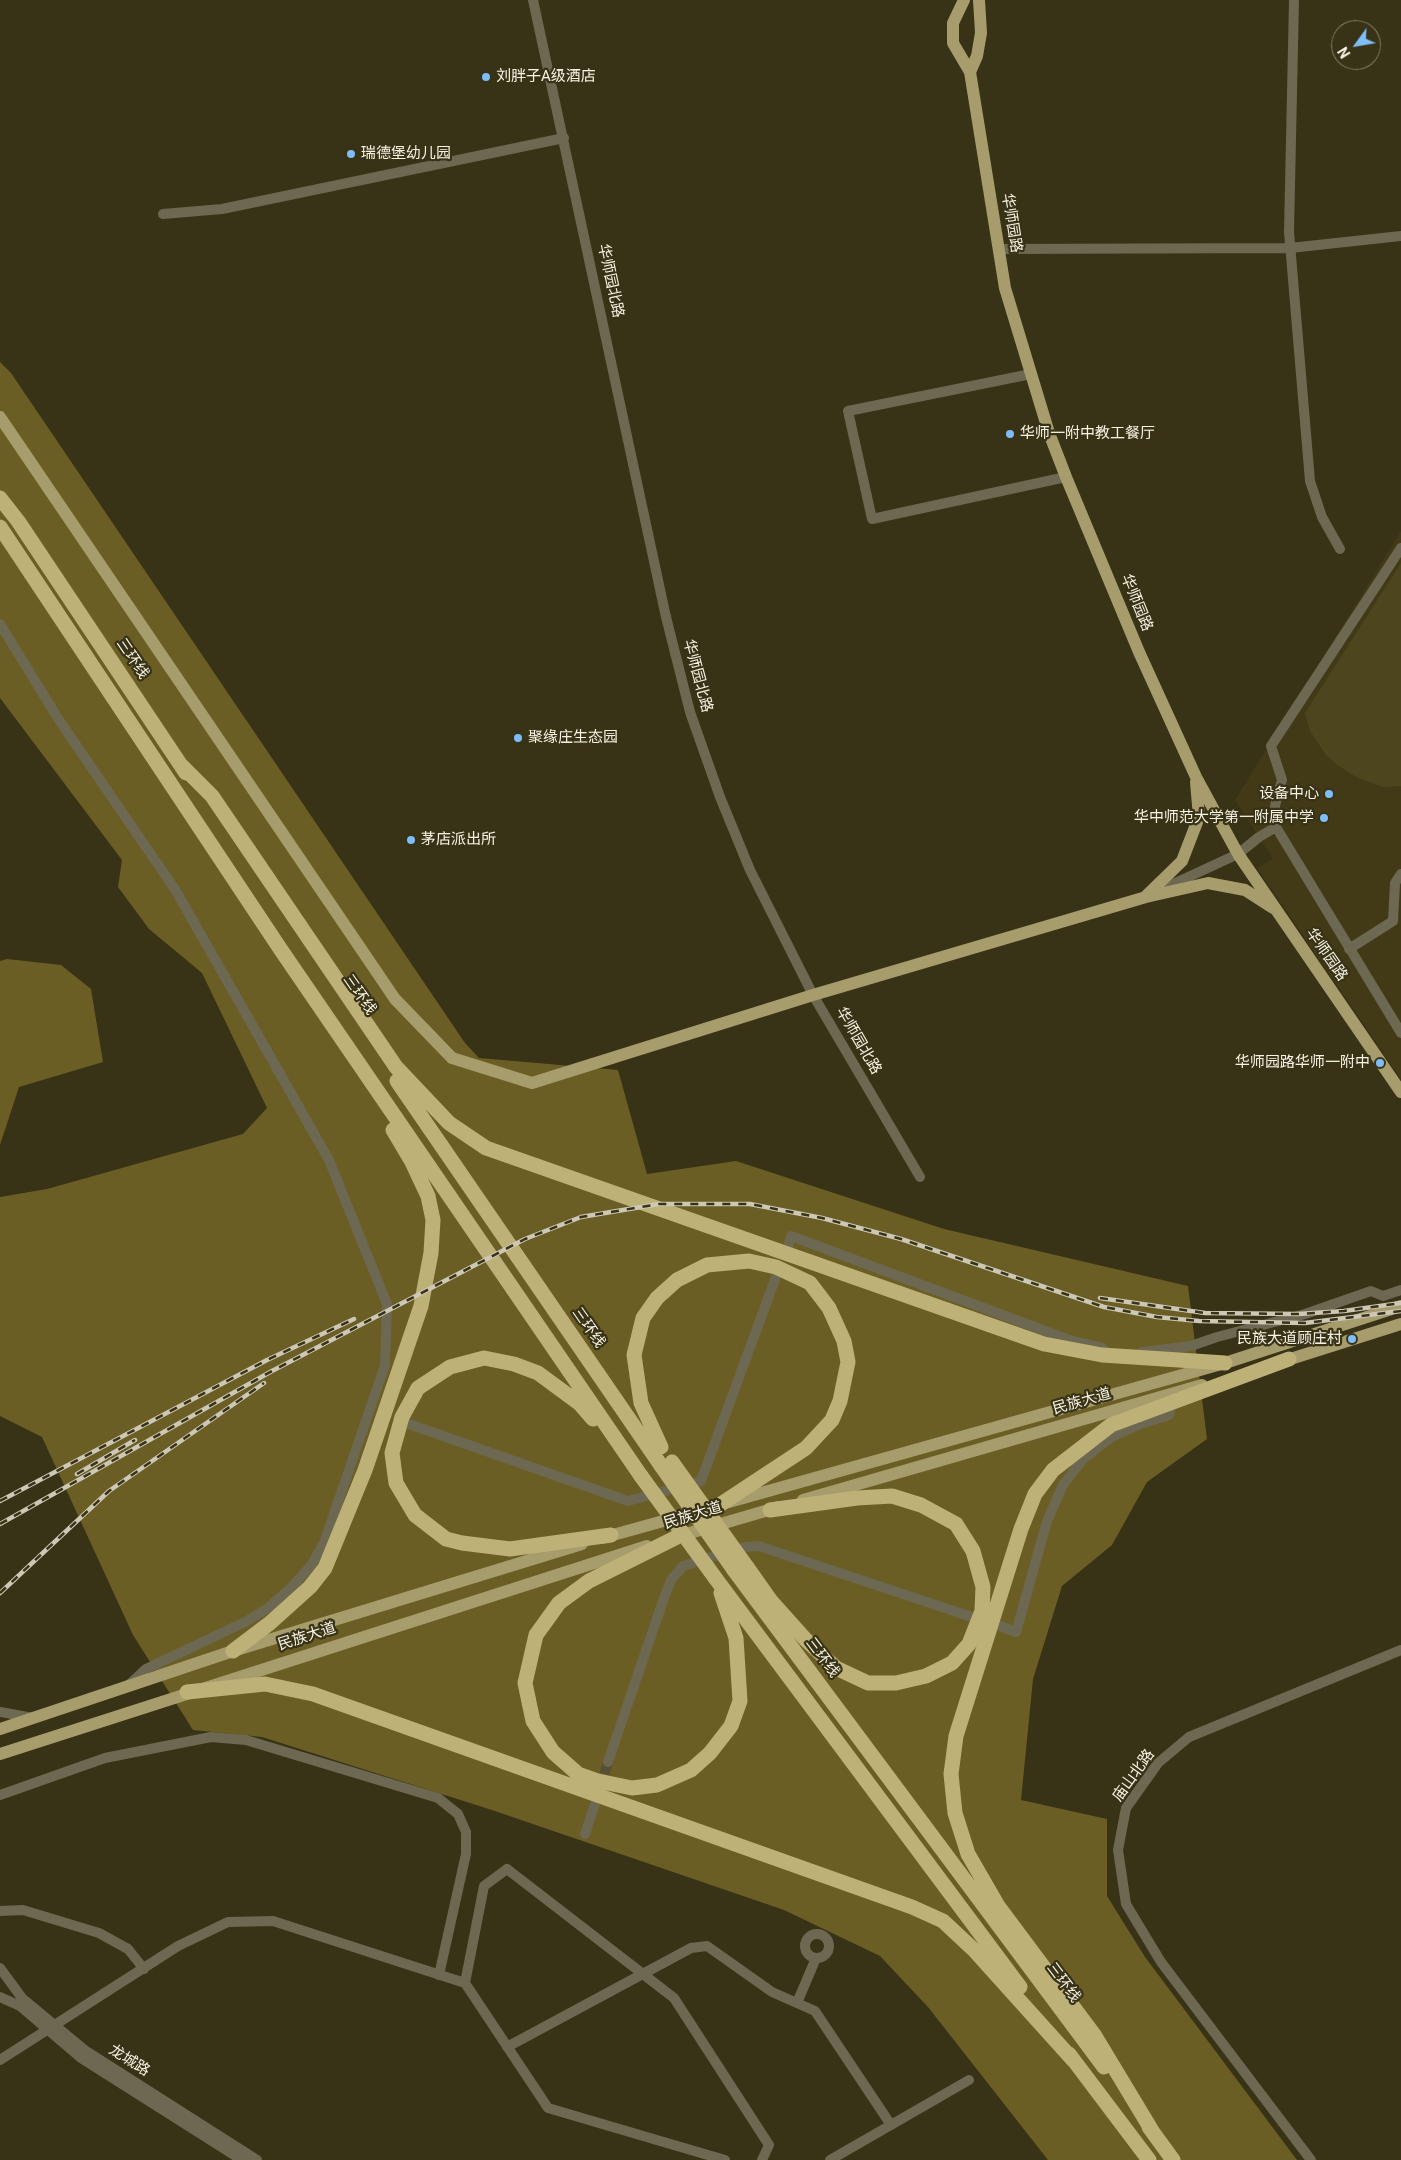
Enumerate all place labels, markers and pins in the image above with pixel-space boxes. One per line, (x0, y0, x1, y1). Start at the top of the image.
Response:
place label: 刘胖子A级酒店 (496, 68, 596, 86)
marker: 刘胖子A级酒店 (480, 71, 492, 83)
place label: 瑞德堡幼儿园 (361, 145, 451, 163)
marker: 瑞德堡幼儿园 (345, 148, 357, 160)
place label: 华师一附中教工餐厅 (1020, 425, 1155, 443)
marker: 华师一附中教工餐厅 (1004, 428, 1016, 440)
place label: 聚缘庄生态园 (528, 729, 618, 747)
marker: 聚缘庄生态园 (512, 732, 524, 744)
place label: 设备中心 (1259, 785, 1319, 803)
marker: 设备中心 (1323, 788, 1335, 800)
place label: 华中师范大学第一附属中学 (1134, 809, 1314, 827)
marker: 华中师范大学第一附属中学 (1318, 812, 1330, 824)
place label: 茅店派出所 (421, 831, 496, 849)
marker: 茅店派出所 (405, 834, 417, 846)
place label: 华师园路华师一附中 (1235, 1054, 1370, 1072)
marker: 华师园路华师一附中 (1374, 1057, 1386, 1069)
place label: 民族大道顾庄村 (1237, 1330, 1342, 1348)
marker: 民族大道顾庄村 (1346, 1333, 1358, 1345)

